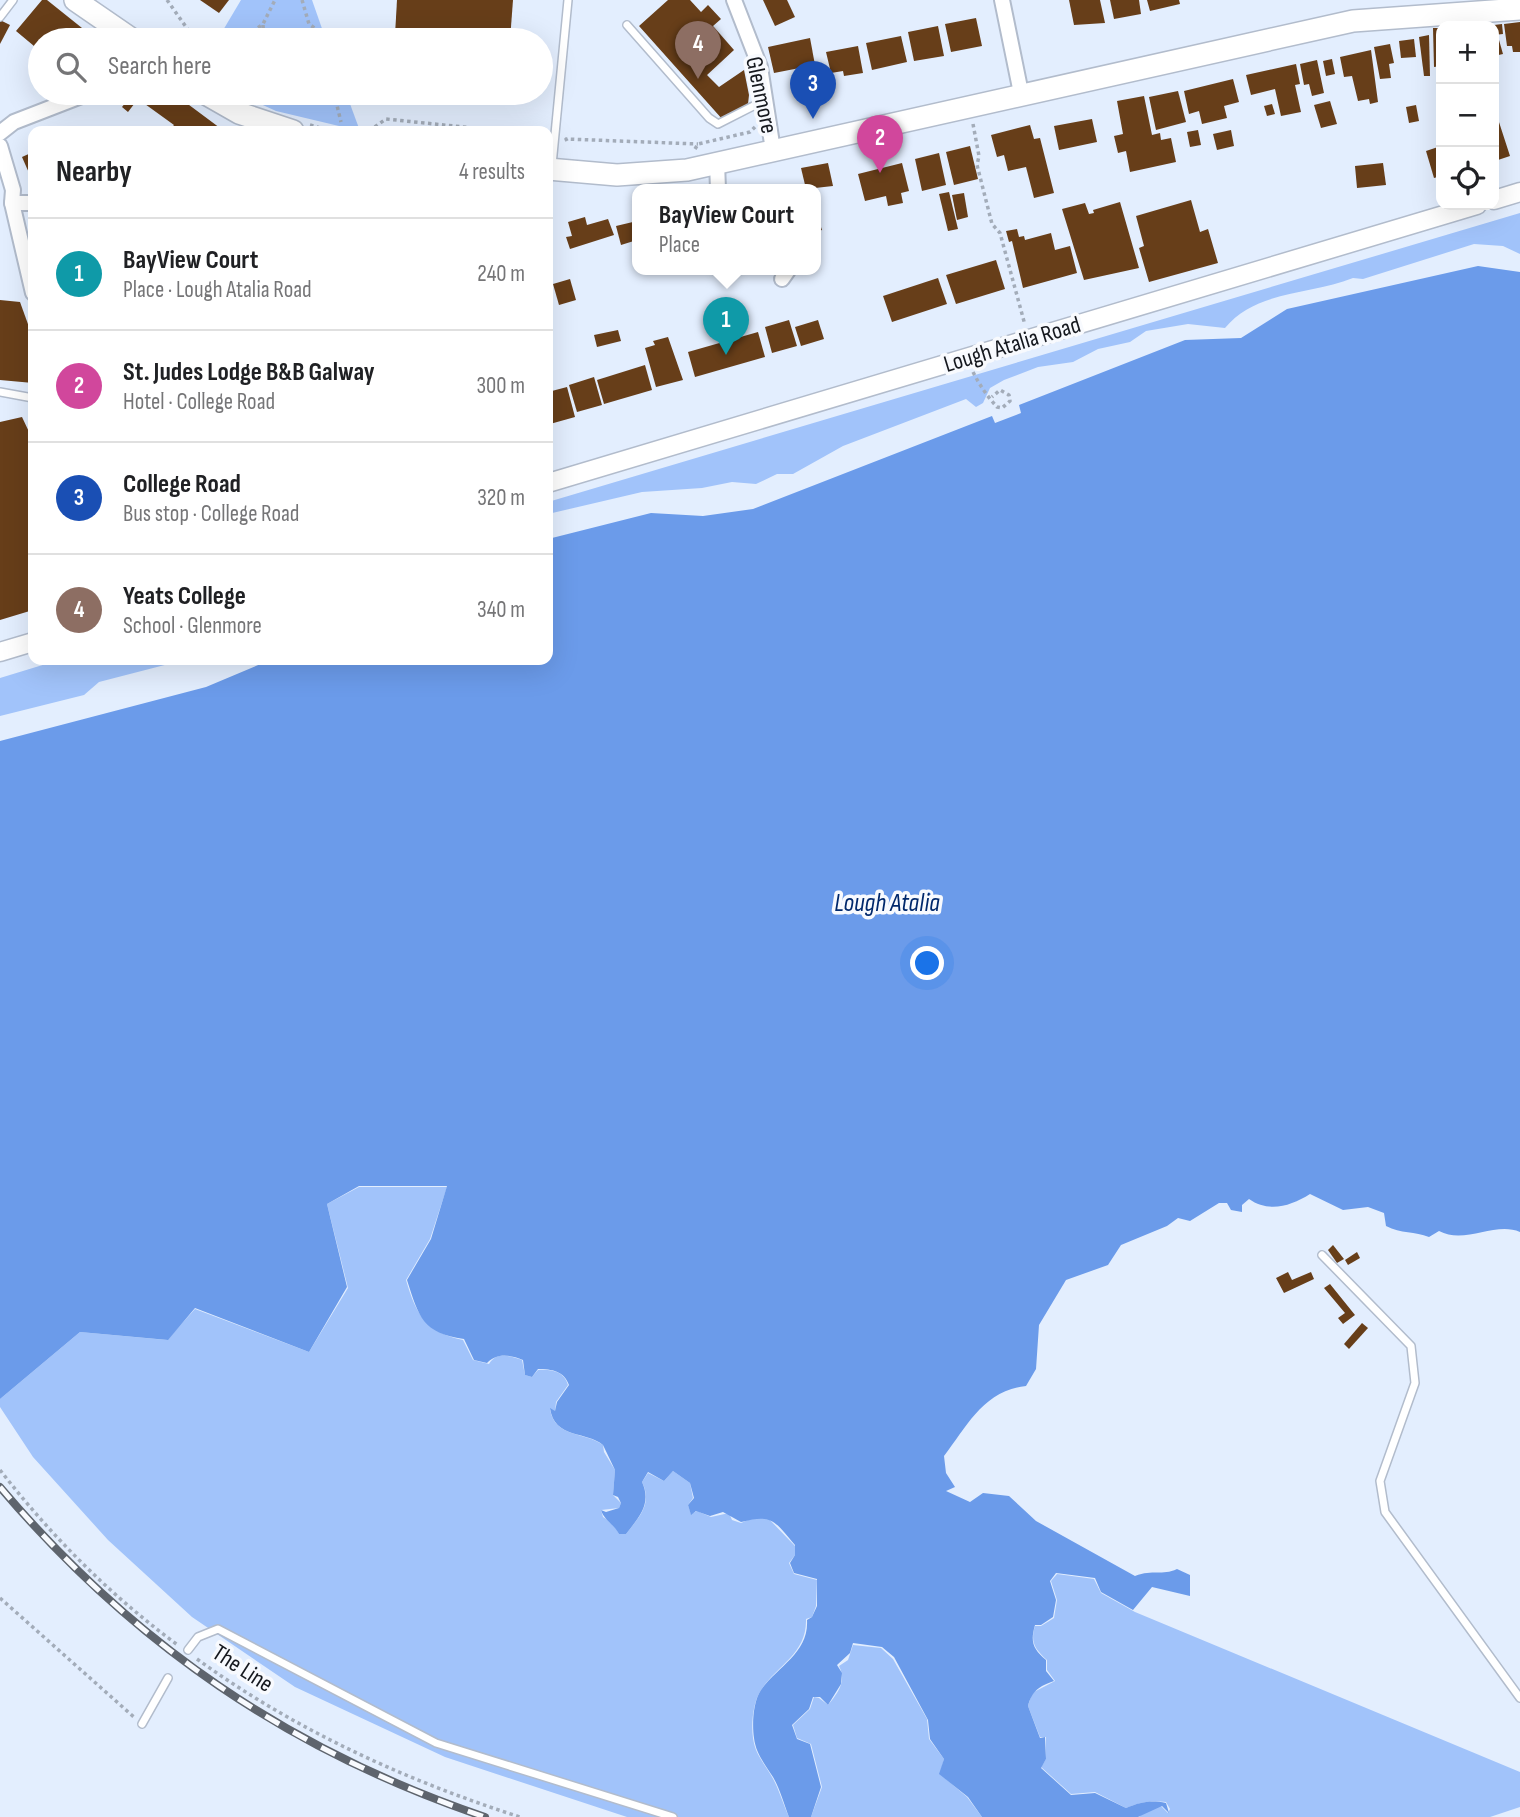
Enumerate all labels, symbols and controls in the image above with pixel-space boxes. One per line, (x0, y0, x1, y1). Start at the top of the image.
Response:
pin: 4 (675, 21, 721, 79)
map controls (1436, 21, 1499, 210)
button: + (1436, 21, 1499, 84)
search box (28, 28, 553, 105)
icon: search (52, 48, 90, 86)
text: Search here (108, 51, 211, 82)
street label: Glenmore (739, 54, 784, 136)
pin: 3 (790, 61, 836, 119)
button: − (1436, 84, 1499, 147)
pin: 2 (857, 115, 903, 173)
button: locate (1436, 147, 1499, 210)
text: Nearby (56, 154, 132, 190)
text: 4 results (459, 158, 525, 186)
popup (632, 184, 821, 275)
text: BayView Court (659, 200, 794, 231)
text: Place (659, 231, 700, 259)
text: BayView Court (123, 245, 258, 276)
text: 1 (74, 260, 84, 288)
text: 240 m (477, 260, 525, 288)
text: Place · Lough Atalia Road (123, 276, 312, 304)
pin: 1 (703, 297, 749, 355)
street label: Lough Atalia Road (940, 310, 1084, 379)
text: St. Judes Lodge B&B Galway (123, 357, 375, 388)
text: 2 (74, 372, 84, 400)
text: 300 m (476, 372, 525, 400)
text: Hotel · College Road (123, 388, 275, 416)
text: College Road (123, 469, 241, 500)
text: 3 (74, 484, 84, 512)
text: 320 m (477, 484, 525, 512)
text: Bus stop · College Road (123, 500, 299, 528)
text: Yeats College (123, 581, 246, 612)
text: 4 (74, 596, 84, 624)
text: 340 m (477, 596, 525, 624)
text: School · Glenmore (123, 612, 262, 640)
water label: Lough Atalia (834, 888, 940, 919)
your location (910, 946, 944, 980)
street label: The Line (207, 1638, 279, 1699)

